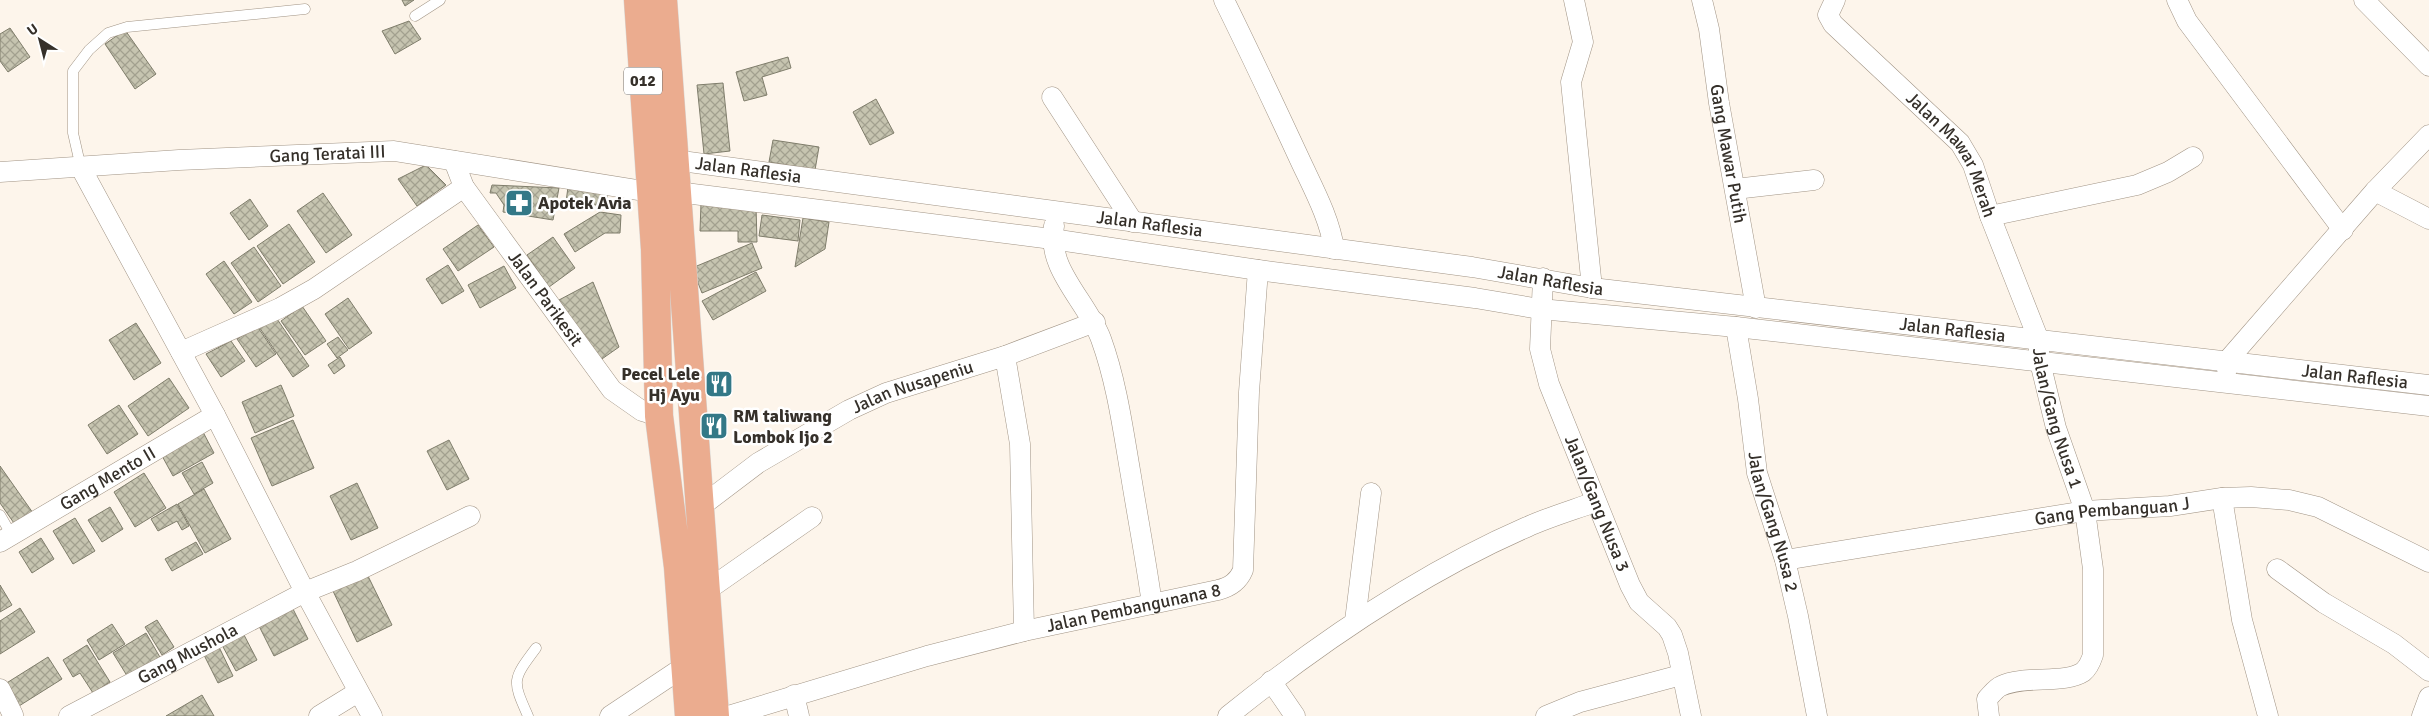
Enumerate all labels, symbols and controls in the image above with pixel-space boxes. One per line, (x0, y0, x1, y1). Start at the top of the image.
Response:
north arrow (15, 15, 65, 65)
text: U (24, 20, 41, 40)
road number: 012 (624, 68, 662, 94)
street label: Gang Mawar Putih (1706, 83, 1751, 225)
street label: Jalan Mawar Merah (1901, 87, 2001, 220)
street label: Gang Teratai III (269, 140, 386, 167)
street label: Jalan Raflesia (694, 152, 803, 188)
pharmacy icon: Apotek Avia (504, 188, 534, 218)
place label: Apotek Avia (538, 192, 631, 214)
street label: Jalan Raflesia (1095, 206, 1204, 242)
street label: Jalan Parikesit (503, 247, 587, 351)
street label: Jalan Raflesia (1496, 261, 1605, 300)
street label: Jalan Raflesia (1898, 313, 2007, 347)
street label: Jalan/Gang Nusa 1 (2028, 347, 2087, 491)
street label: Jalan Nusapeniu (848, 356, 976, 418)
street label: Jalan Raflesia (2301, 359, 2409, 393)
place label: Pecel Lele Hj Ayu (621, 363, 700, 406)
restaurant icon: Pecel Lele Hj Ayu (704, 369, 734, 399)
place label: RM taliwang Lombok Ijo 2 (733, 405, 833, 448)
restaurant icon: RM taliwang Lombok Ijo 2 (699, 411, 729, 441)
street label: Jalan/Gang Nusa 3 (1560, 432, 1634, 575)
street label: Gang Mento II (56, 442, 159, 515)
street label: Jalan/Gang Nusa 2 (1744, 451, 1803, 594)
street label: Gang Pembanguan J (2033, 492, 2191, 530)
street label: Jalan Pembangunana 8 (1044, 579, 1223, 637)
street label: Gang Mushola (134, 618, 241, 689)

